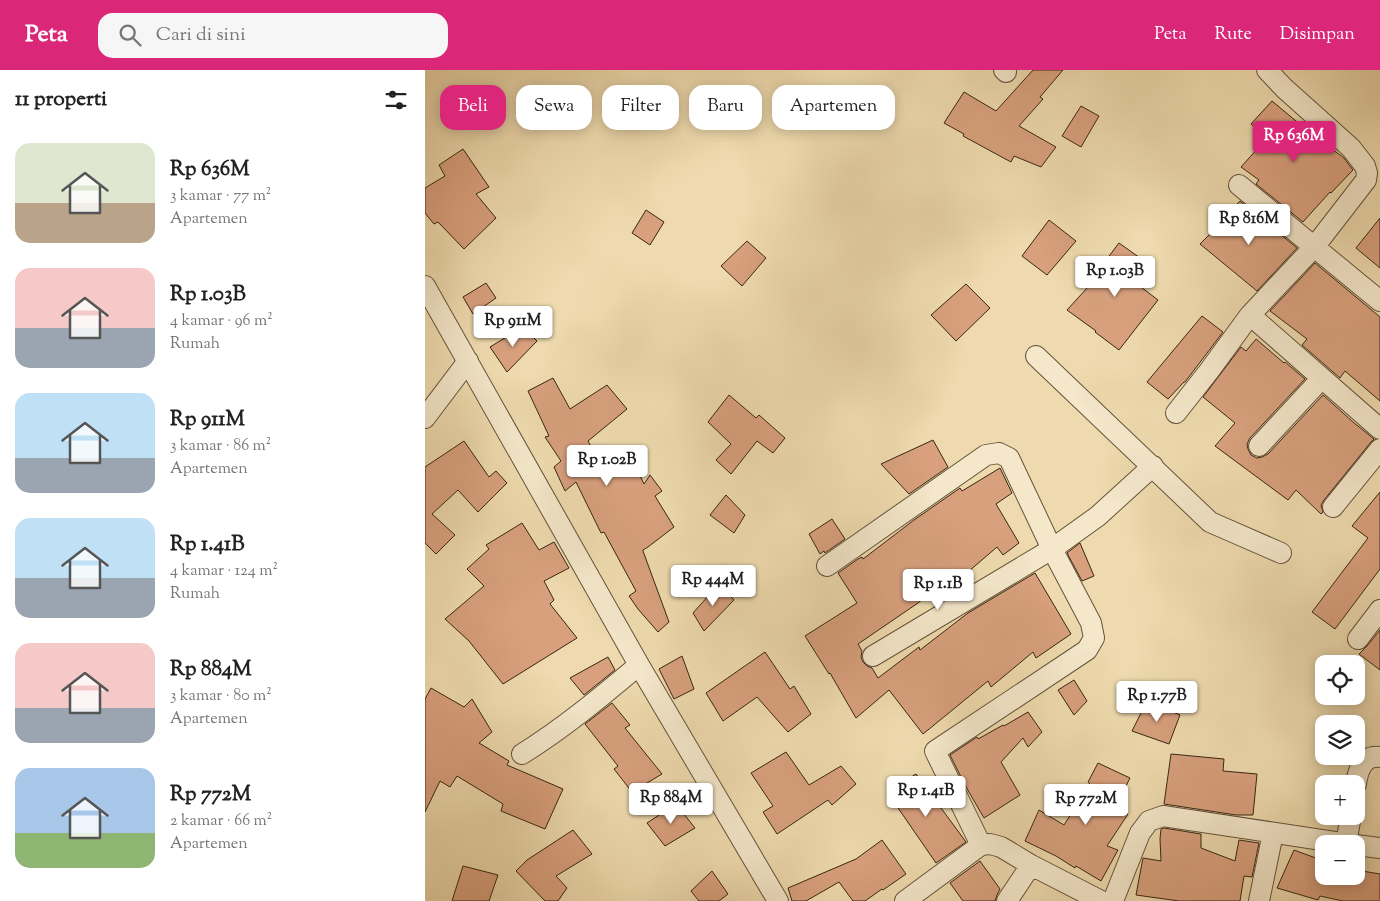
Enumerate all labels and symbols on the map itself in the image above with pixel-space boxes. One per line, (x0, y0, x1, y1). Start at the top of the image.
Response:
pin: Rp 636M (1248, 121, 1340, 163)
pin: Rp 816M (1203, 204, 1295, 246)
pin: Rp 1.03B (1063, 256, 1167, 298)
pin: Rp 911M (467, 306, 559, 348)
pin: Rp 1.02B (555, 444, 659, 487)
pin: Rp 444M (667, 564, 759, 607)
pin: Rp 1.1B (892, 568, 984, 611)
pin: Rp 1.77B (1105, 680, 1209, 723)
pin: Rp 1.41B (874, 776, 978, 818)
pin: Rp 884M (625, 782, 717, 825)
pin: Rp 772M (1040, 784, 1132, 826)

